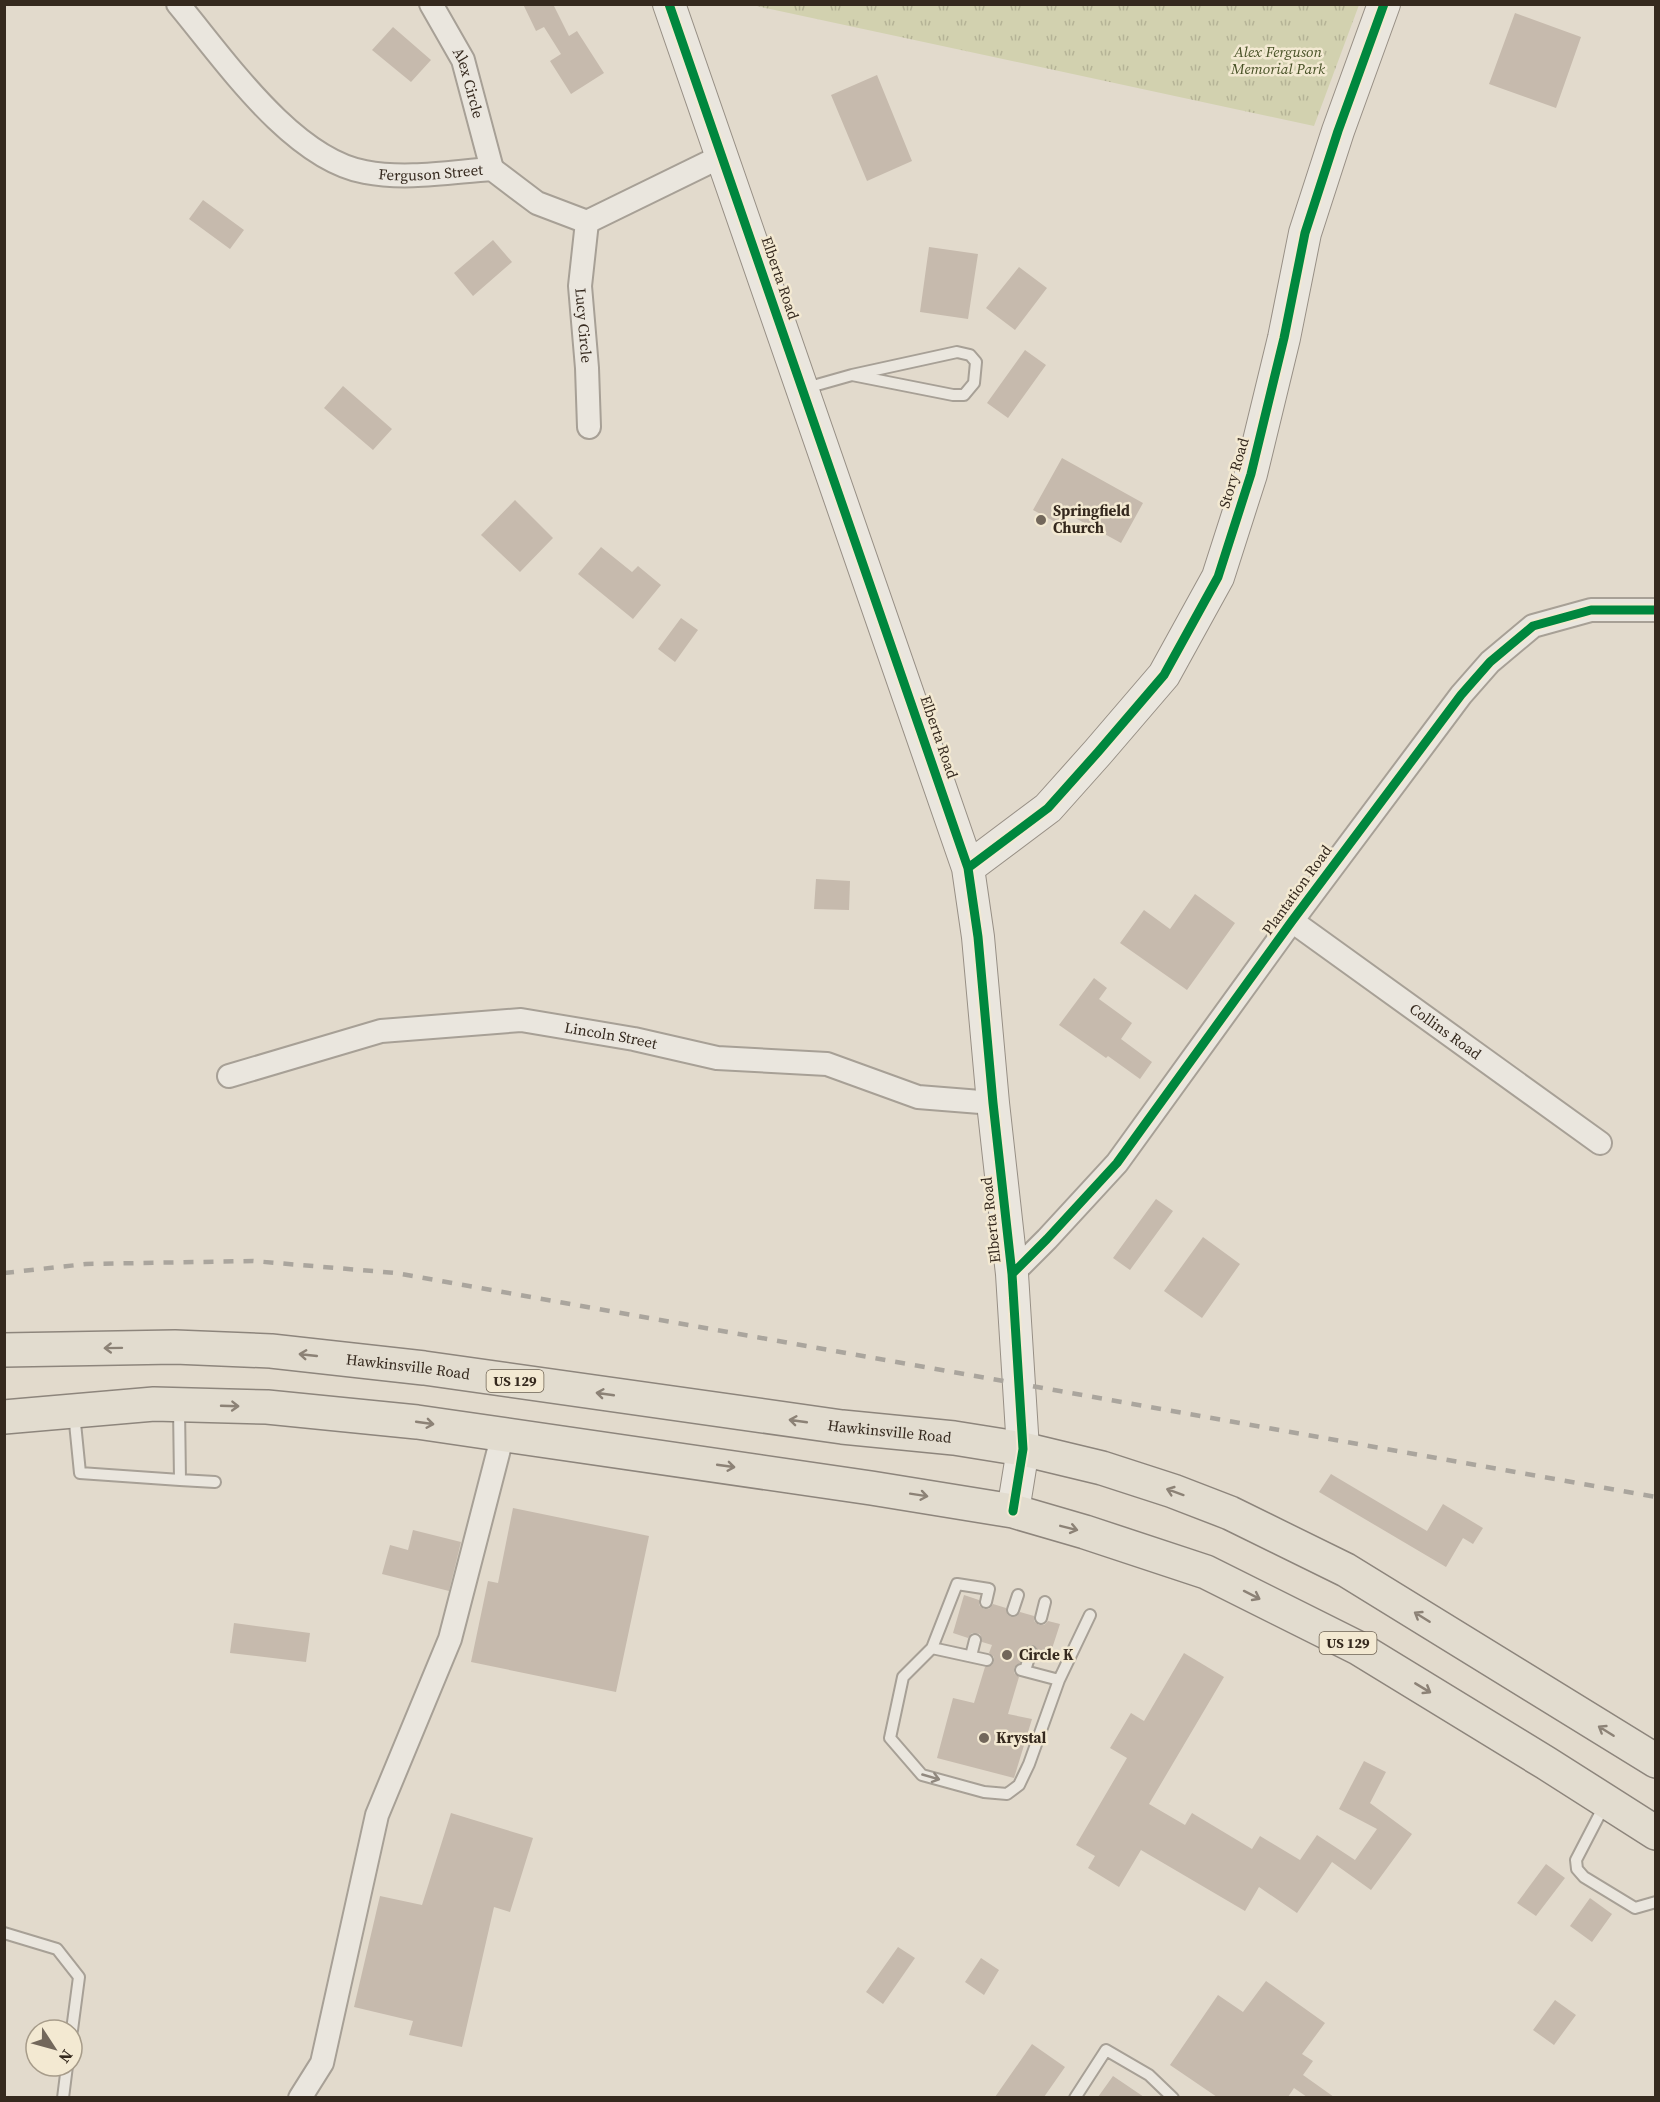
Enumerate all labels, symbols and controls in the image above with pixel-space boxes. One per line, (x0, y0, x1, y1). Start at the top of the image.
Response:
park label: Alex Ferguson Memorial Park (1230, 41, 1326, 79)
street label: Alex Circle (448, 43, 489, 121)
street label: Ferguson Street (378, 159, 484, 185)
street label: Elberta Road (756, 234, 805, 323)
street label: Lucy Circle (570, 287, 598, 364)
street label: Story Road (1213, 435, 1254, 511)
place label: Springfield Church (1053, 500, 1130, 538)
marker: Springfield Church (1034, 513, 1048, 527)
street label: Elberta Road (915, 693, 964, 782)
street label: Plantation Road (1257, 840, 1337, 939)
street label: Collins Road (1405, 998, 1486, 1065)
street label: Lincoln Street (563, 1016, 659, 1054)
street label: Elberta Road (975, 1175, 1005, 1264)
one-way arrow (104, 1342, 124, 1354)
street label: Hawkinsville Road (345, 1348, 472, 1384)
one-way arrow (299, 1349, 318, 1360)
road number: US 129 (486, 1370, 544, 1392)
one-way arrow (596, 1388, 616, 1399)
one-way arrow (220, 1400, 240, 1411)
street label: Hawkinsville Road (826, 1414, 953, 1448)
one-way arrow (789, 1416, 809, 1427)
one-way arrow (414, 1417, 434, 1428)
one-way arrow (715, 1461, 735, 1472)
one-way arrow (1166, 1486, 1185, 1497)
one-way arrow (908, 1490, 928, 1501)
one-way arrow (1059, 1523, 1078, 1534)
one-way arrow (1242, 1590, 1260, 1601)
one-way arrow (1414, 1611, 1431, 1623)
road number: US 129 (1320, 1632, 1376, 1654)
place label: Circle K (1019, 1644, 1074, 1665)
marker: Circle K (1000, 1648, 1014, 1662)
one-way arrow (1414, 1682, 1431, 1694)
one-way arrow (1598, 1724, 1615, 1736)
place label: Krystal (996, 1727, 1047, 1748)
marker: Krystal (977, 1731, 991, 1745)
one-way arrow (921, 1772, 940, 1783)
north arrow (24, 2018, 84, 2078)
text: N (54, 2046, 78, 2068)

